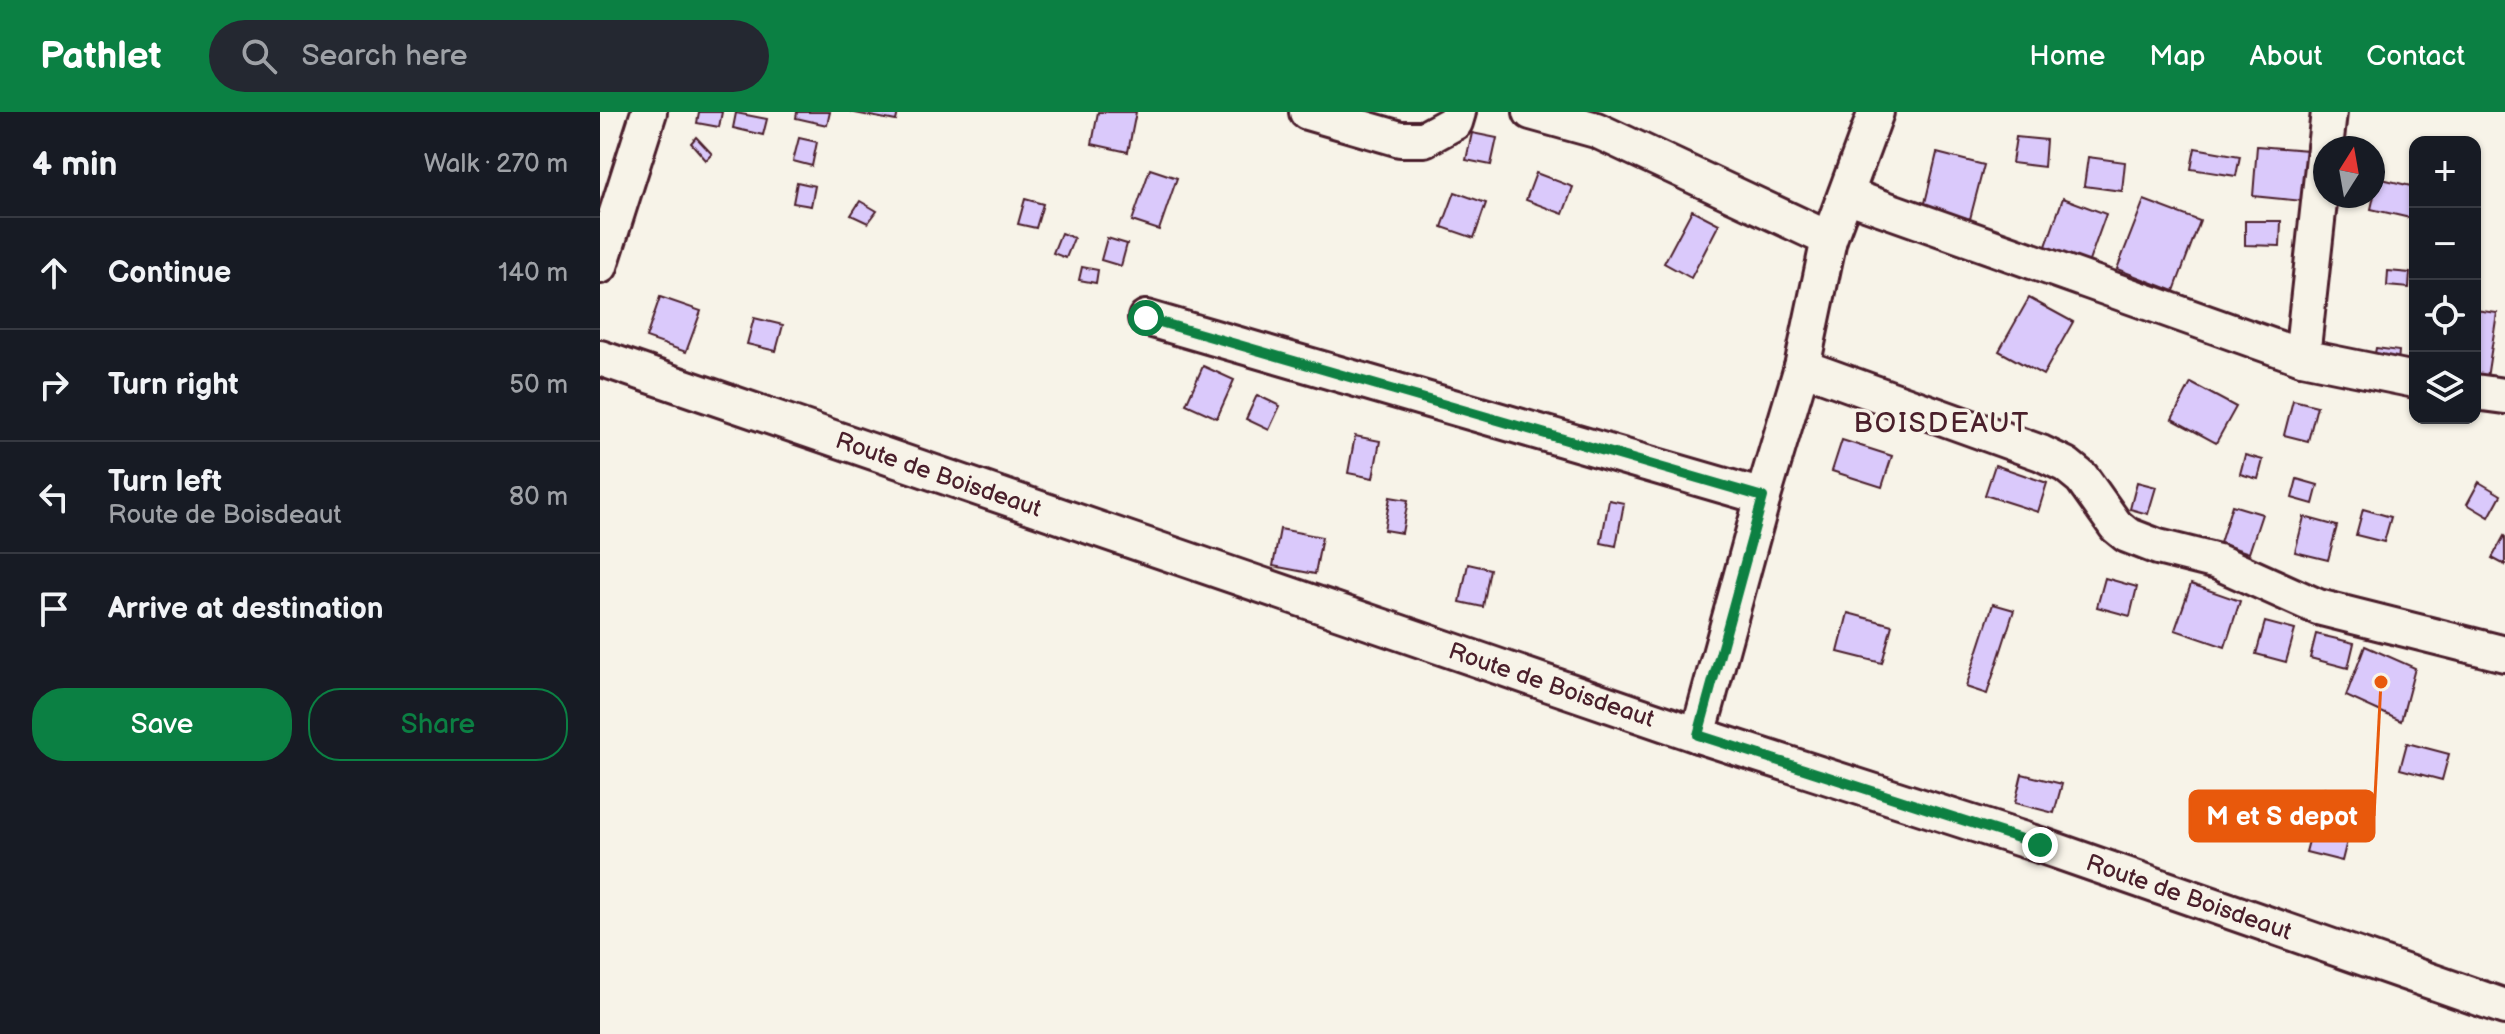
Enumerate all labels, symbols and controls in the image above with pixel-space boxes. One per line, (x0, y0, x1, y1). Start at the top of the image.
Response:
search box (209, 20, 769, 92)
text: Pathlet (40, 34, 161, 79)
icon: search (237, 34, 281, 78)
text: Search here (301, 38, 468, 74)
text: Home (2029, 40, 2105, 73)
text: Map (2149, 40, 2206, 73)
text: About (2250, 40, 2322, 73)
text: Contact (2366, 40, 2465, 73)
north arrow (2313, 136, 2385, 208)
map controls (2409, 136, 2481, 424)
button: + (2409, 136, 2481, 208)
text: 4 min (32, 144, 118, 185)
text: Walk · 270 m (424, 149, 568, 180)
button: − (2409, 208, 2481, 280)
icon: ahead (32, 251, 76, 295)
text: Continue (108, 255, 231, 291)
text: 140 m (498, 258, 568, 289)
button: locate (2409, 280, 2481, 352)
route start (1128, 300, 1164, 336)
button: layers (2409, 352, 2481, 424)
icon: right (32, 363, 76, 407)
text: Turn right (108, 367, 239, 403)
text: 50 m (509, 370, 568, 401)
district label: BOISDEAUT (1854, 407, 2030, 440)
street label: Route de Boisdeaut (832, 426, 1046, 524)
text: Turn left (108, 464, 222, 500)
icon: left (32, 475, 76, 519)
text: 80 m (509, 482, 568, 513)
text: Route de Boisdeaut (108, 500, 341, 531)
icon: arrive (32, 587, 76, 631)
text: Arrive at destination (108, 591, 384, 627)
street label: Route de Boisdeaut (1445, 636, 1659, 734)
button: Save (32, 688, 292, 761)
button: Share (308, 688, 568, 761)
callout: M et S depot (2190, 791, 2374, 841)
text: M et S depot (2206, 802, 2358, 833)
route end (2022, 827, 2058, 863)
street label: Route de Boisdeaut (2082, 848, 2296, 947)

